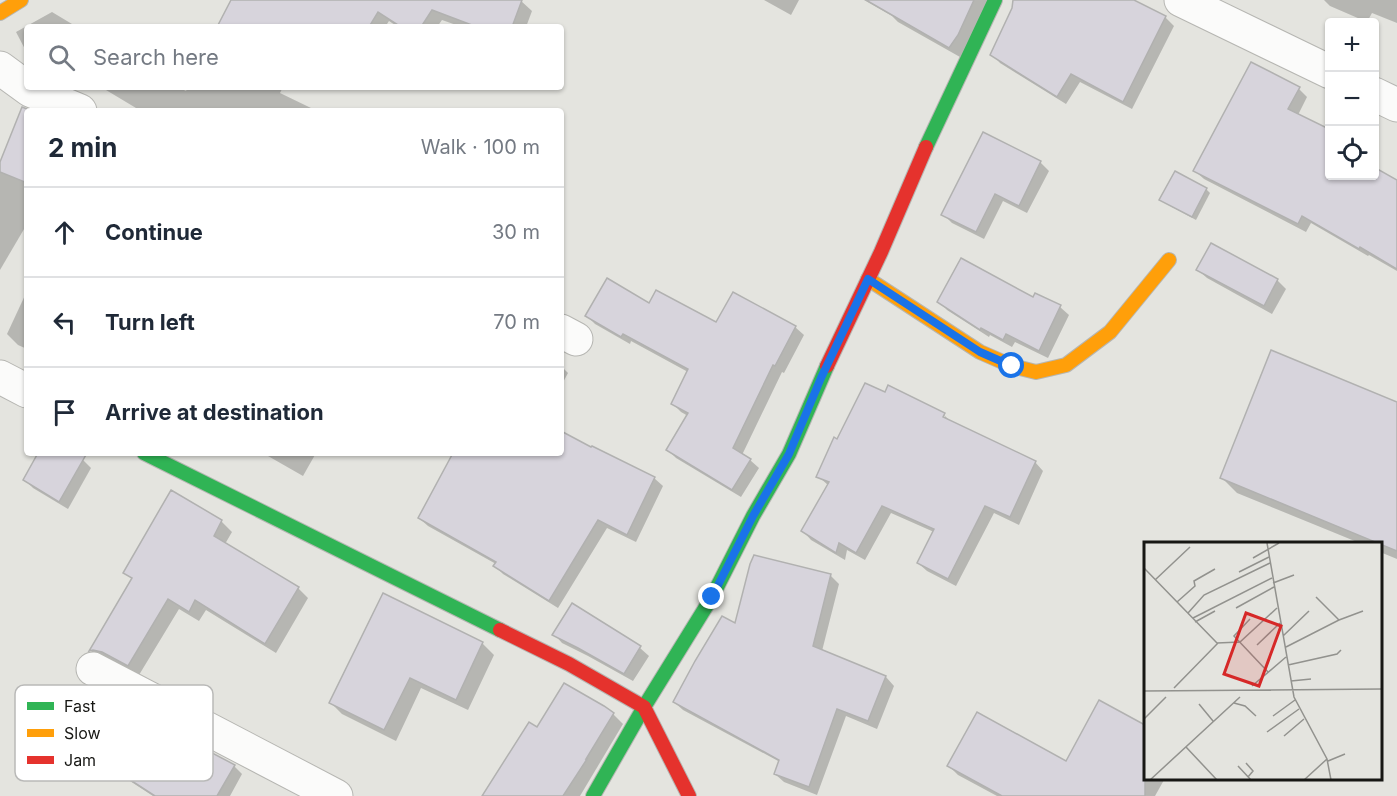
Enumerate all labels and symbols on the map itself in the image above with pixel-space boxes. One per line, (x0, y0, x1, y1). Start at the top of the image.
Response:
route start (998, 352, 1024, 378)
inset map (1144, 542, 1382, 781)
route end (698, 583, 724, 609)
legend (15, 685, 213, 781)
text: Fast (64, 696, 96, 716)
text: Slow (64, 723, 101, 743)
text: Jam (64, 750, 96, 770)

